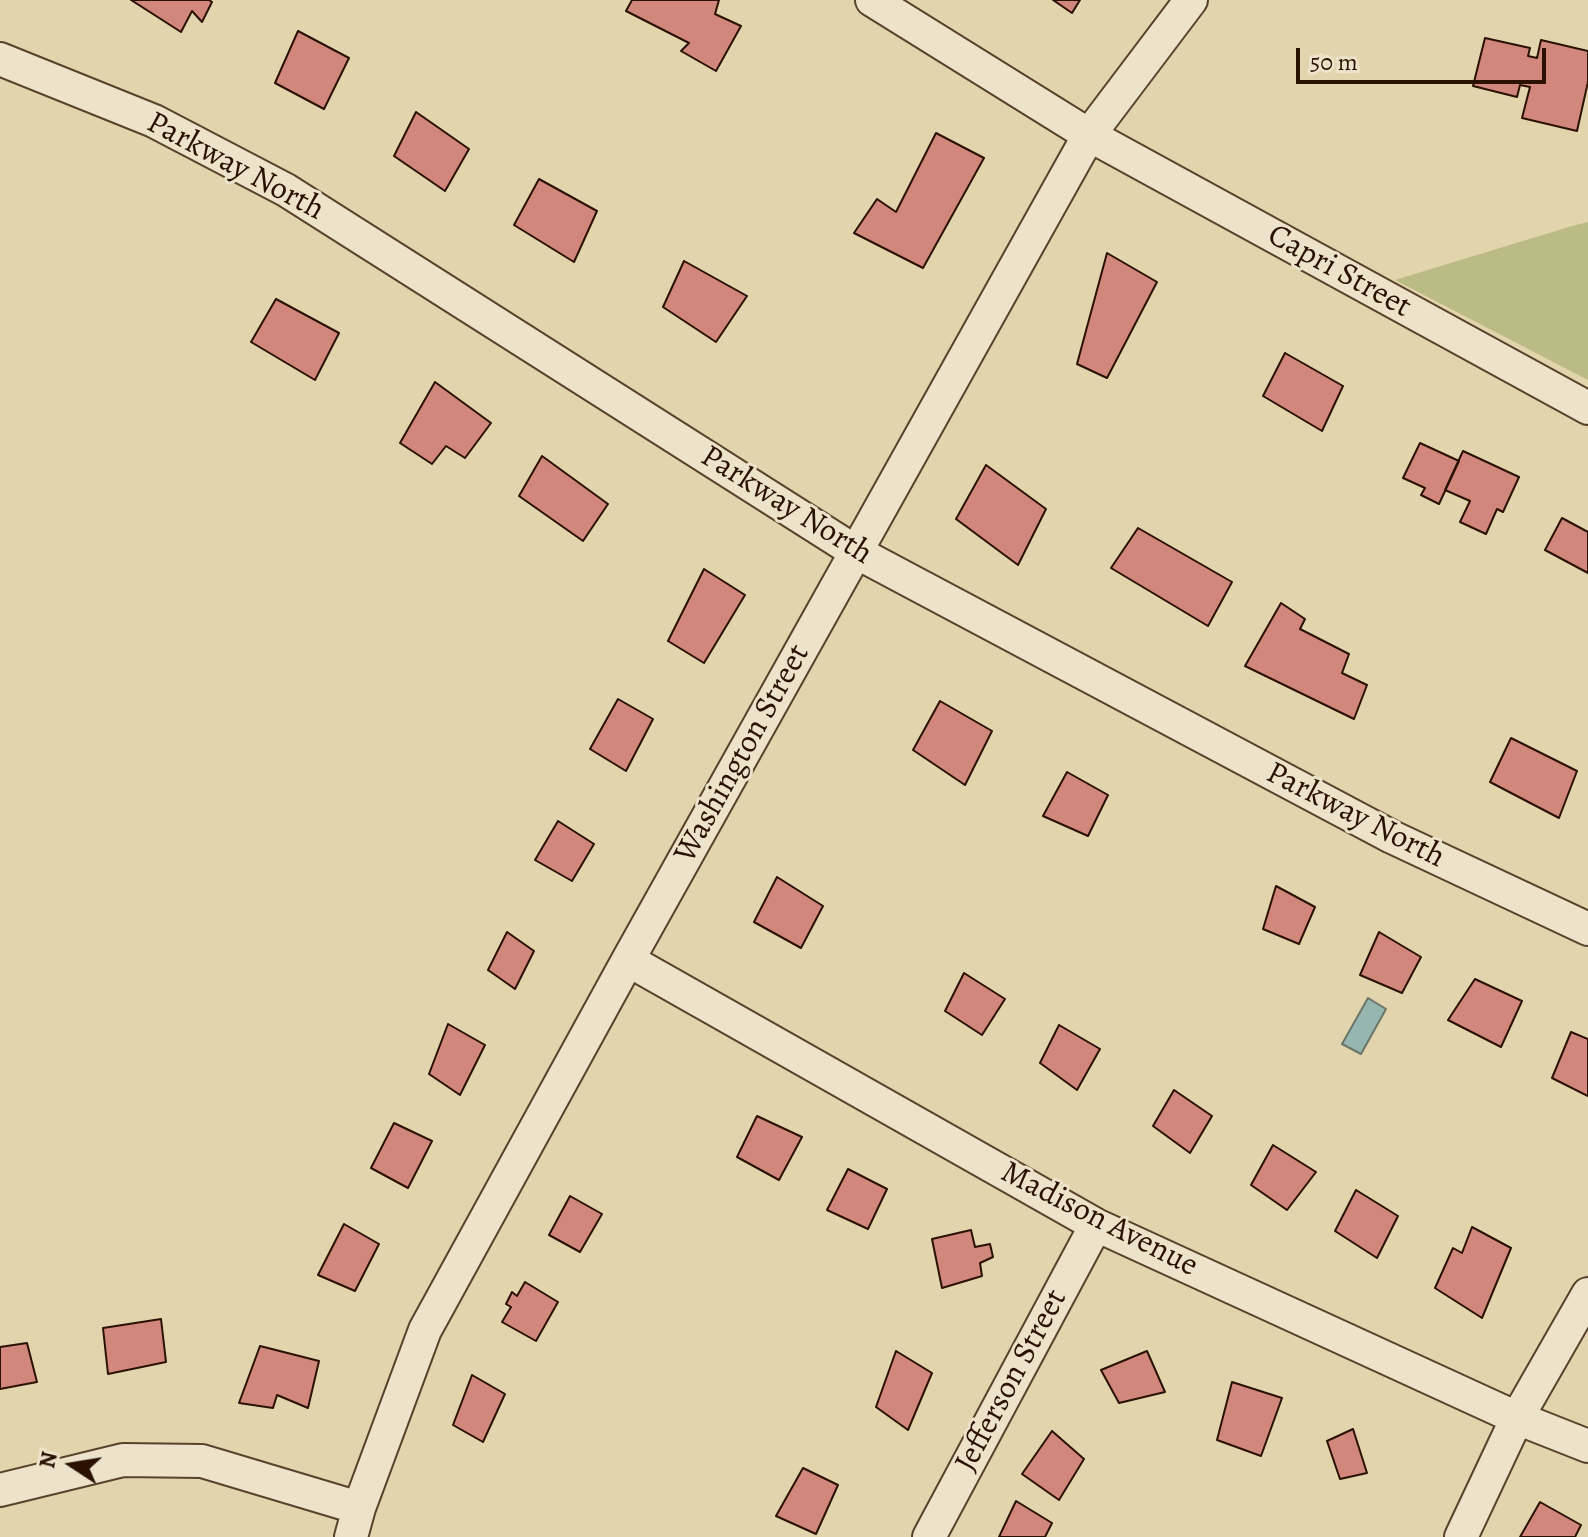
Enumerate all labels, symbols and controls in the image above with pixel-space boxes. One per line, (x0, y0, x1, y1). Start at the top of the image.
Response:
scale bar (1300, 32, 1550, 82)
text: 50 m (1310, 46, 1358, 78)
street label: Parkway North (140, 104, 330, 230)
street label: Capri Street (1261, 217, 1417, 327)
street label: Parkway North (693, 438, 879, 574)
street label: Washington Street (667, 638, 819, 870)
street label: Parkway North (1259, 755, 1451, 877)
street label: Madison Avenue (994, 1154, 1204, 1286)
street label: Jefferson Street (948, 1283, 1076, 1479)
north arrow (32, 1425, 112, 1505)
text: N (32, 1449, 65, 1471)

